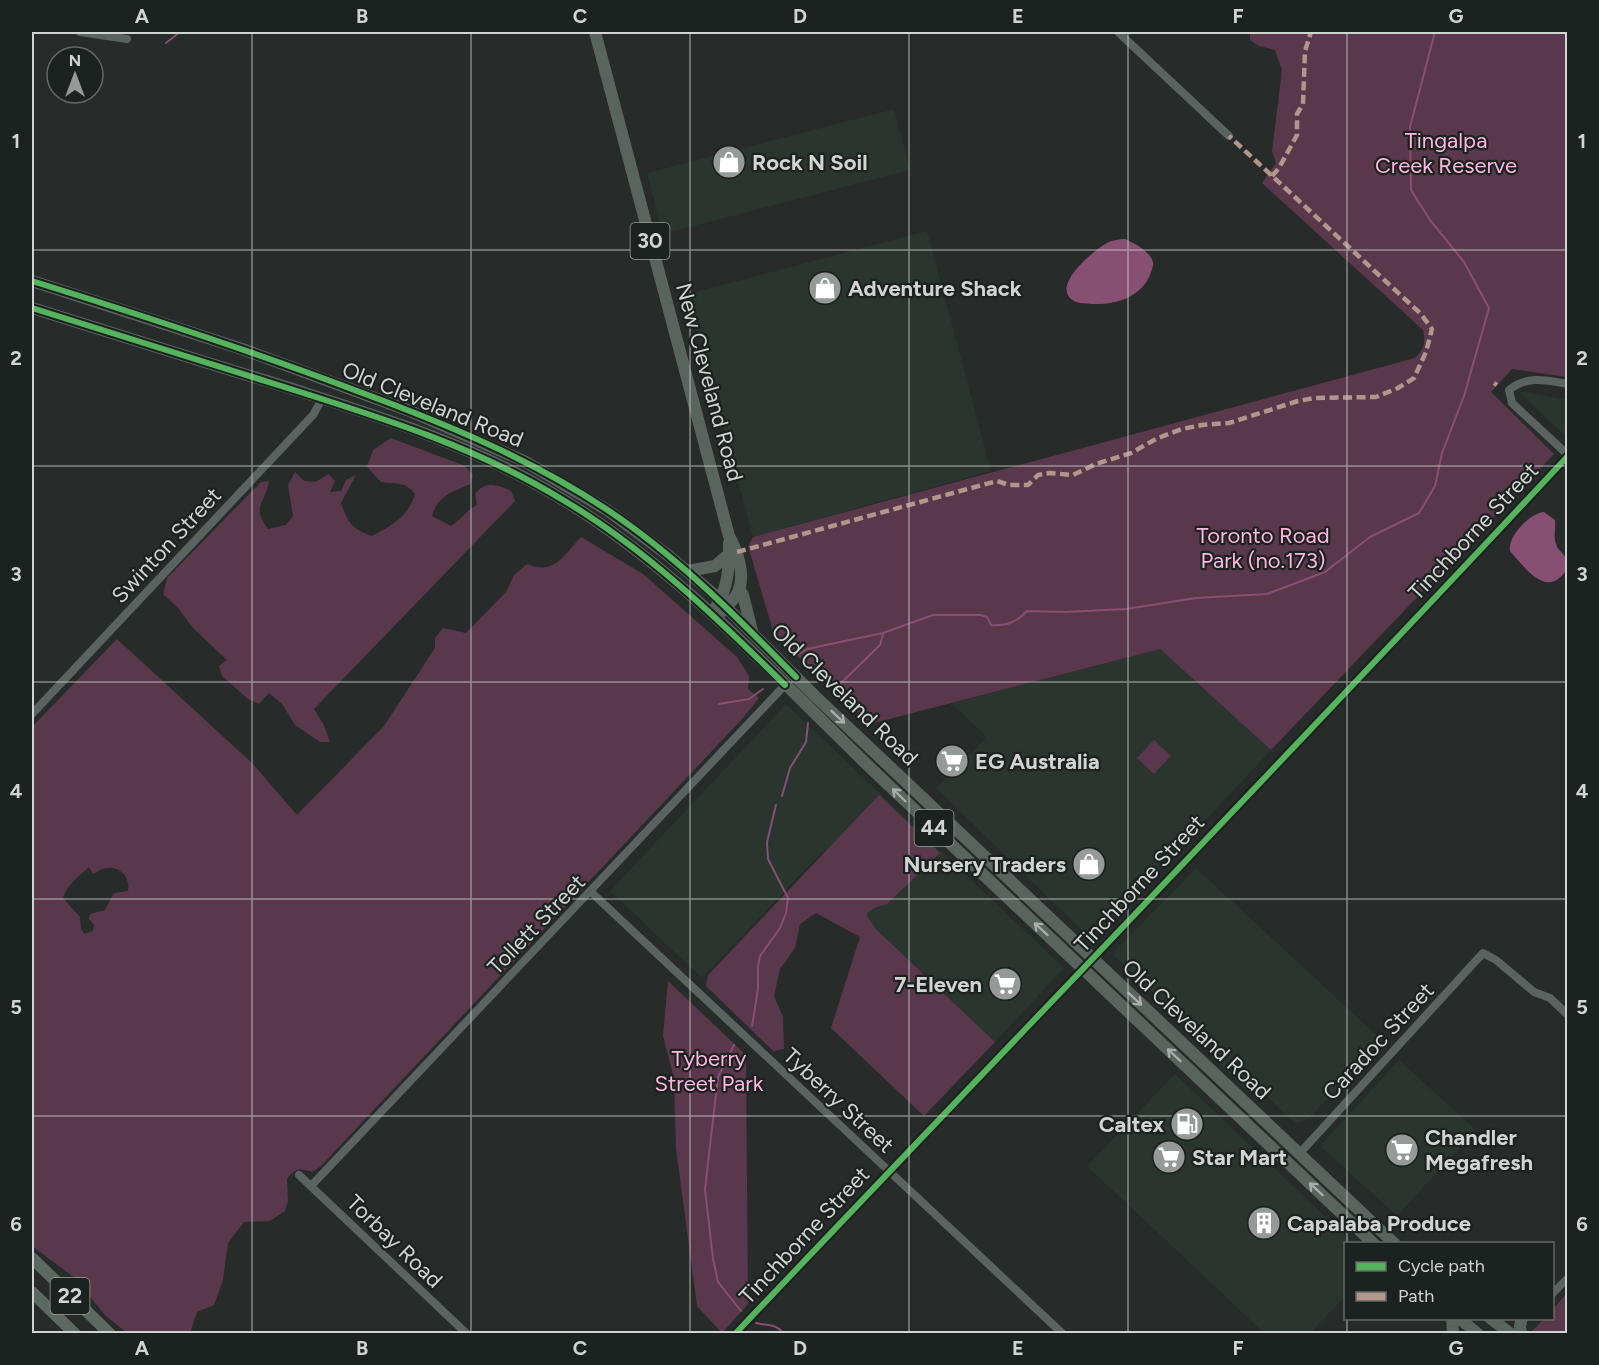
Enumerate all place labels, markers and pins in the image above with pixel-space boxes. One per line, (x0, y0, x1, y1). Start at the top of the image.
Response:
shop icon: Rock N Soil (711, 144, 747, 180)
place label: Rock N Soil (752, 149, 868, 176)
shop icon: Adventure Shack (807, 270, 843, 306)
place label: Adventure Shack (848, 275, 1022, 302)
supermarket icon: EG Australia (934, 743, 970, 779)
place label: EG Australia (975, 748, 1100, 775)
shop icon: Nursery Traders (1071, 846, 1107, 882)
place label: Nursery Traders (904, 851, 1066, 878)
supermarket icon: 7-Eleven (987, 966, 1023, 1002)
place label: 7-Eleven (894, 971, 982, 998)
fuel station icon: Caltex (1169, 1106, 1205, 1142)
place label: Caltex (1099, 1111, 1164, 1138)
place label: Chandler Megafresh (1425, 1124, 1533, 1176)
supermarket icon: Chandler Megafresh (1384, 1132, 1420, 1168)
supermarket icon: Star Mart (1151, 1139, 1187, 1175)
place label: Star Mart (1192, 1144, 1287, 1171)
building icon: Capalaba Produce (1246, 1205, 1282, 1241)
place label: Capalaba Produce (1287, 1210, 1471, 1237)

